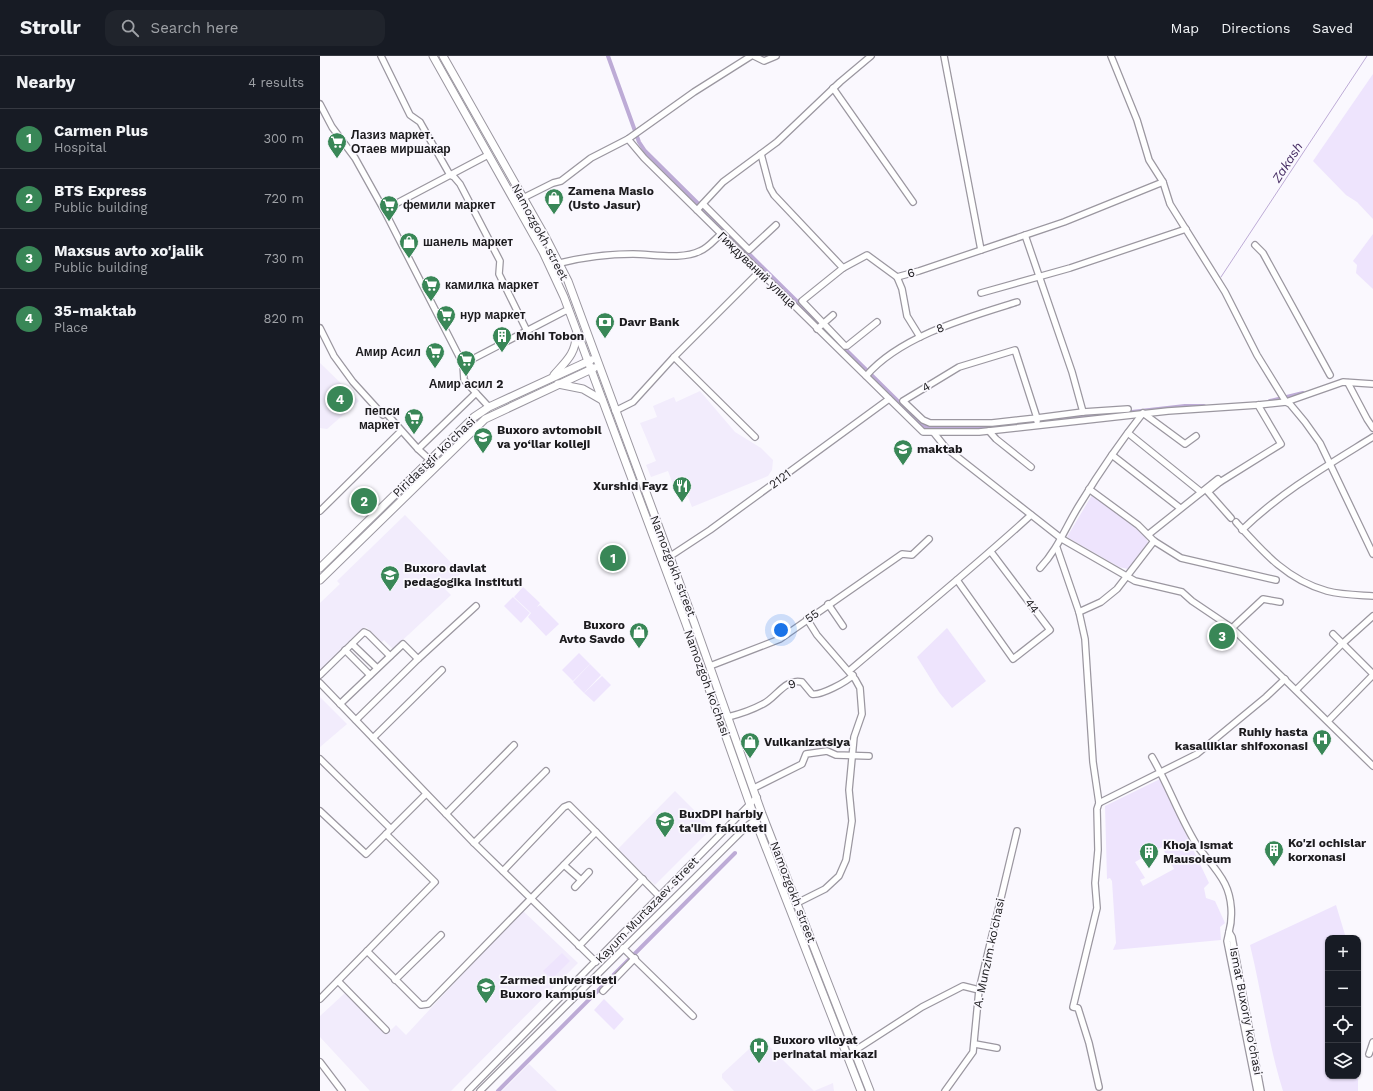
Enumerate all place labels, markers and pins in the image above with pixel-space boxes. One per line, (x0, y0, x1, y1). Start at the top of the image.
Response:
place label: Лазиз маркет. Отаев миршакар (351, 128, 451, 156)
supermarket icon: Лазиз маркет. Отаев миршакар (326, 131, 348, 159)
place label: Zamena Maslo (Usto Jasur) (568, 184, 654, 212)
shop icon: Zamena Maslo (Usto Jasur) (543, 187, 565, 215)
supermarket icon: фемили маркет (378, 194, 400, 222)
place label: фемили маркет (403, 198, 496, 212)
shop icon: шанель маркет (398, 231, 420, 259)
place label: шанель маркет (423, 235, 513, 249)
supermarket icon: камилка маркет (420, 274, 442, 302)
place label: камилка маркет (445, 278, 539, 292)
supermarket icon: нур маркет (435, 304, 457, 332)
place label: нур маркет (460, 308, 526, 322)
bank icon: Davr Bank (594, 311, 616, 339)
place label: Davr Bank (619, 315, 680, 329)
building icon: Mohi Tobon (491, 325, 513, 353)
place label: Mohi Tobon (516, 329, 584, 343)
supermarket icon: Амир Асил (424, 341, 446, 369)
place label: Амир Асил (355, 345, 421, 359)
supermarket icon: Амир асил 2 (455, 349, 477, 377)
place label: Амир асил 2 (429, 377, 503, 391)
pin: 4 (327, 384, 353, 414)
place label: пепси маркет (359, 404, 400, 432)
supermarket icon: пепси маркет (403, 407, 425, 435)
place label: Buxoro avtomobil va yo‘llar kolleji (496, 423, 602, 451)
school or university icon: Buxoro avtomobil va yo‘llar kolleji (472, 426, 494, 454)
school or university icon: maktab (892, 438, 914, 466)
place label: maktab (917, 442, 963, 456)
restaurant icon: Xurshid Fayz (671, 475, 693, 503)
place label: Xurshid Fayz (593, 479, 668, 493)
pin: 2 (351, 486, 377, 516)
pin: 1 (600, 543, 626, 573)
place label: Buxoro davlat pedagogika instituti (404, 561, 522, 589)
school or university icon: Buxoro davlat pedagogika instituti (379, 564, 401, 592)
place label: Buxoro Avto Savdo (559, 618, 625, 646)
shop icon: Buxoro Avto Savdo (628, 621, 650, 649)
pin: 3 (1209, 621, 1235, 651)
place label: Ruhiy hasta kasalliklar shifoxonasi (1175, 725, 1308, 753)
hospital icon: Ruhiy hasta kasalliklar shifoxonasi (1311, 728, 1333, 756)
shop icon: Vulkanizatsiya (739, 731, 761, 759)
place label: Vulkanizatsiya (764, 735, 850, 749)
place label: BuxDPI harbiy ta'lim fakulteti (679, 807, 767, 835)
school or university icon: BuxDPI harbiy ta'lim fakulteti (654, 810, 676, 838)
place label: Ko'zi ochislar korxonasi (1288, 836, 1367, 864)
place label: Khoja Ismat Mausoleum (1163, 838, 1234, 866)
building icon: Ko'zi ochislar korxonasi (1263, 839, 1285, 867)
building icon: Khoja Ismat Mausoleum (1138, 841, 1160, 869)
place label: Zarmed universiteti Buxoro kampusi (500, 973, 617, 1001)
school or university icon: Zarmed universiteti Buxoro kampusi (475, 976, 497, 1004)
place label: Buxoro viloyat perinatal markazi (773, 1033, 877, 1061)
hospital icon: Buxoro viloyat perinatal markazi (748, 1036, 770, 1064)

